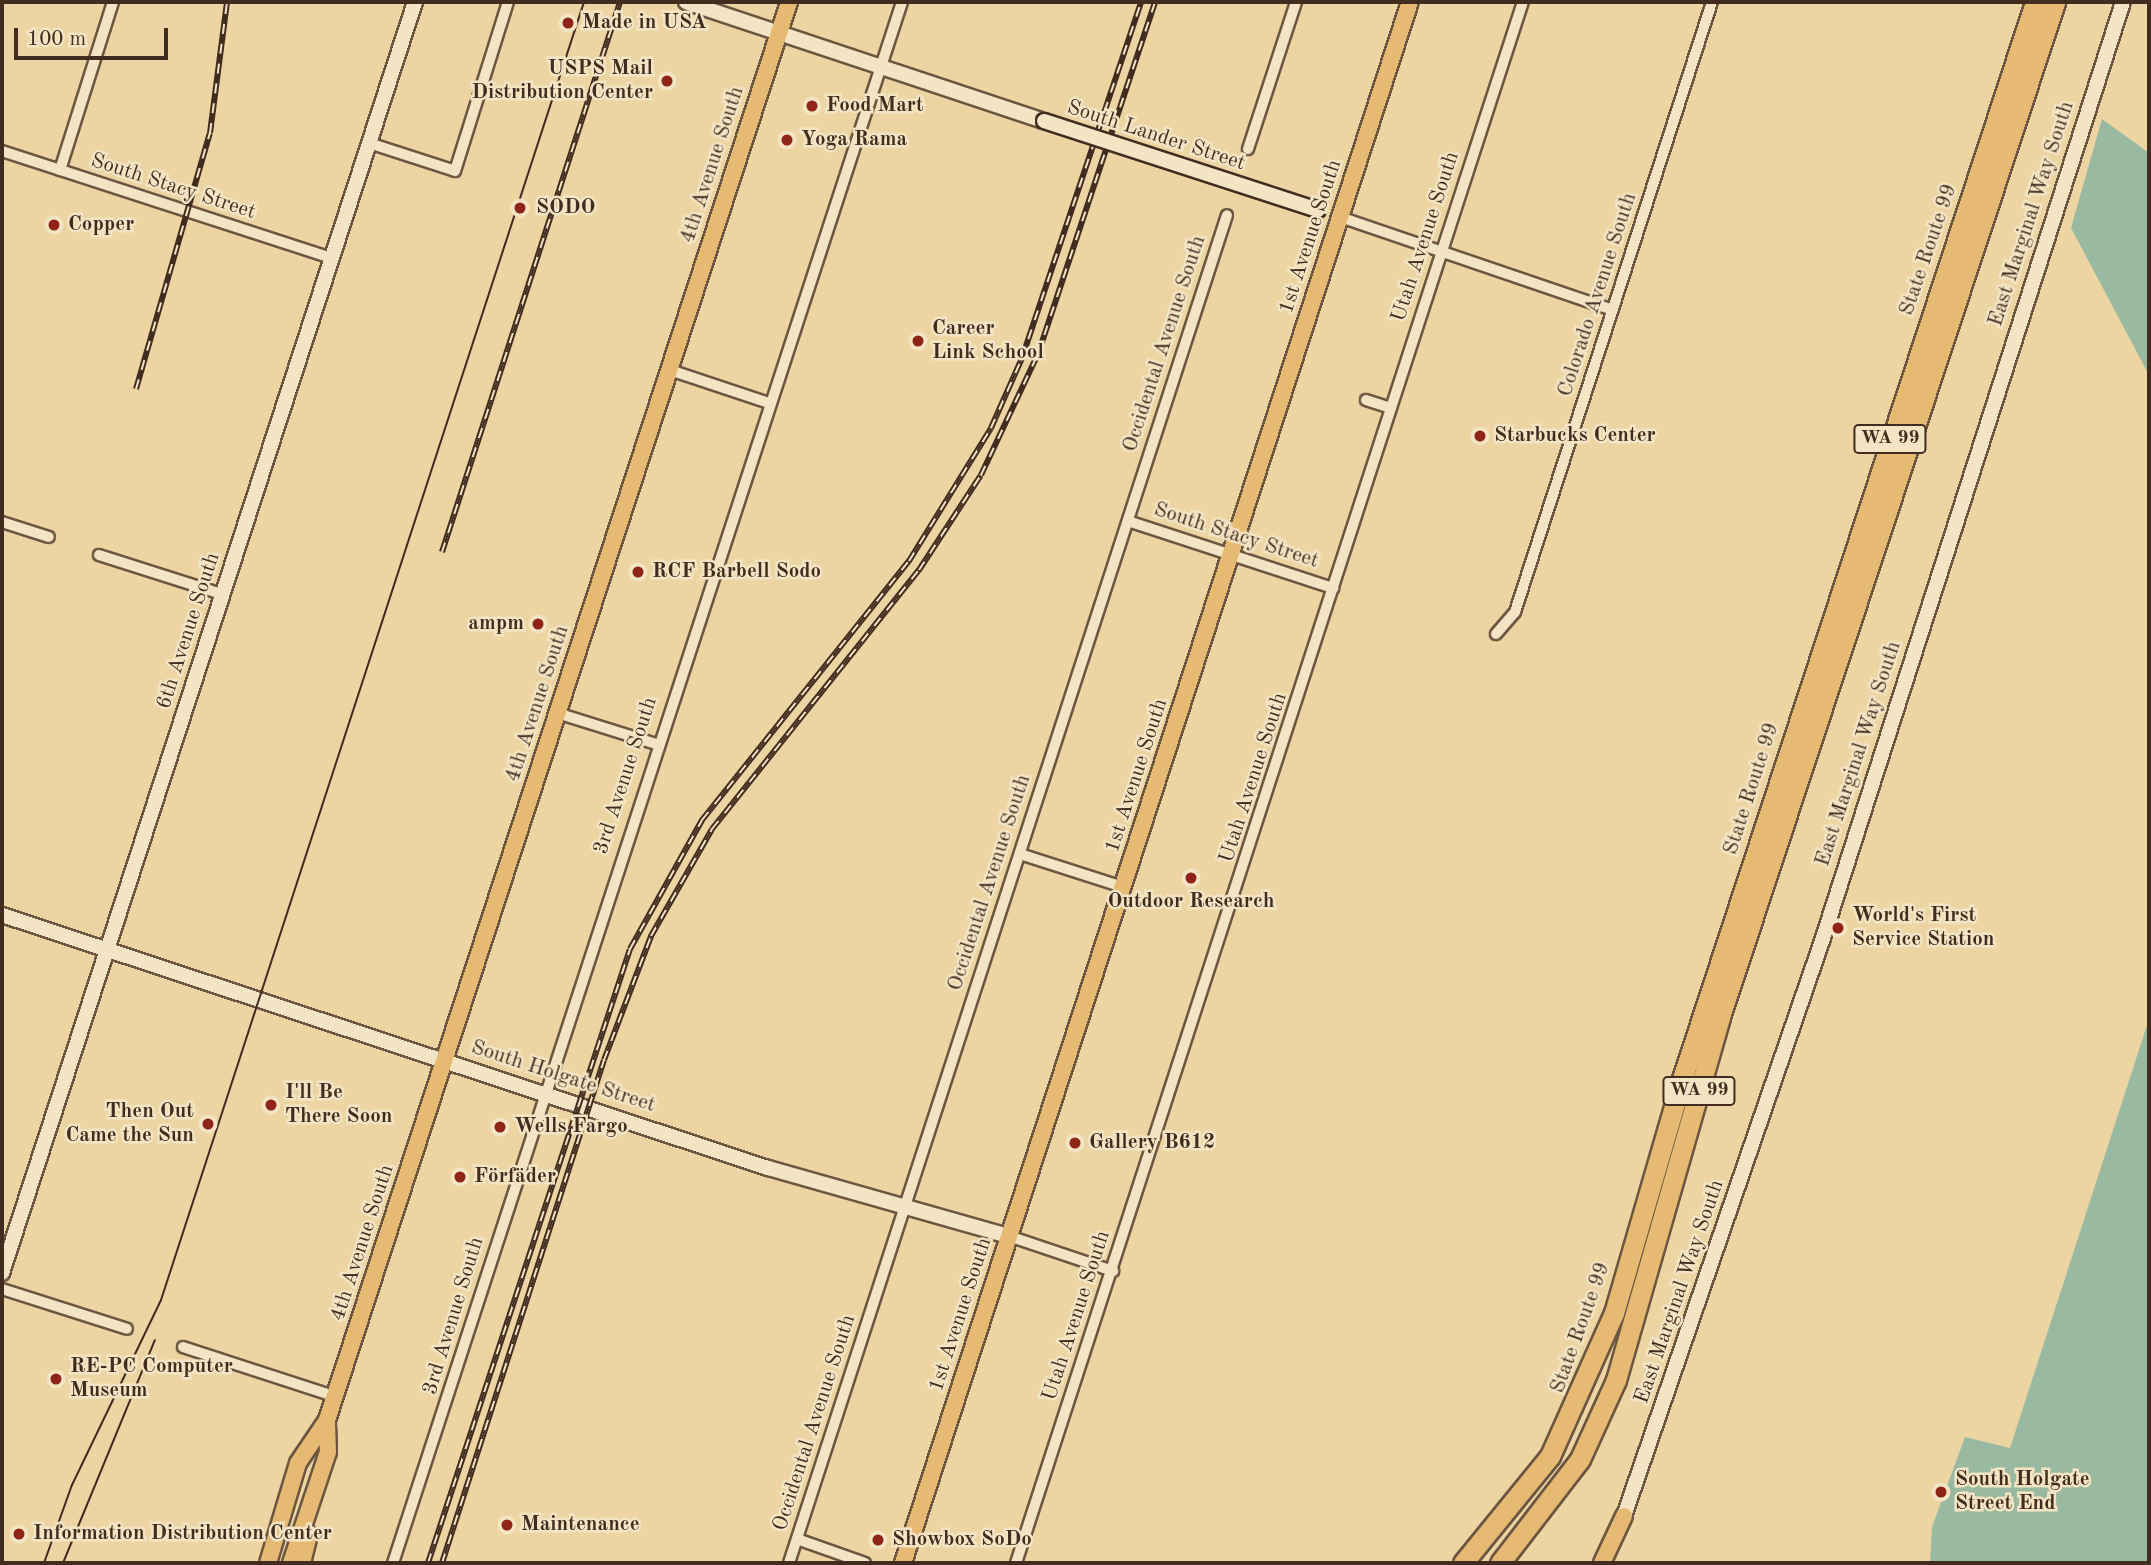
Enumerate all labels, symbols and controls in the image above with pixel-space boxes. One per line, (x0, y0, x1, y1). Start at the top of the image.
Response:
place label: Made in USA (582, 10, 707, 36)
scale bar (18, 14, 172, 58)
marker: Made in USA (560, 15, 576, 31)
text: 100 m (27, 29, 86, 50)
place label: USPS Mail Distribution Center (472, 56, 653, 106)
marker: USPS Mail Distribution Center (659, 73, 675, 89)
street label: 4th Avenue South (676, 84, 750, 246)
place label: Food Mart (826, 93, 924, 119)
street label: South Lander Street (1064, 95, 1248, 177)
marker: Food Mart (804, 98, 820, 114)
street label: East Marginal Way South (1984, 98, 2080, 330)
place label: Yoga Rama (801, 127, 907, 153)
marker: Yoga Rama (779, 132, 795, 148)
street label: South Stacy Street (87, 148, 259, 226)
street label: Utah Avenue South (1387, 149, 1465, 325)
street label: 1st Avenue South (1274, 157, 1348, 317)
street label: State Route 99 (1895, 181, 1963, 319)
street label: Colorado Avenue South (1553, 190, 1643, 400)
place label: SODO (536, 195, 595, 221)
marker: SODO (510, 198, 530, 218)
place label: Copper (68, 212, 134, 238)
marker: Copper (46, 217, 62, 233)
street label: Occidental Avenue South (1118, 233, 1212, 455)
place label: Career Link School (932, 316, 1044, 366)
marker: Career Link School (910, 333, 926, 349)
place label: Starbucks Center (1494, 423, 1656, 449)
road number: WA 99 (1853, 424, 1927, 454)
marker: Starbucks Center (1472, 428, 1488, 444)
street label: South Stacy Street (1150, 497, 1322, 575)
street label: 6th Avenue South (152, 550, 226, 712)
place label: RCF Barbell Sodo (652, 559, 821, 585)
marker: RCF Barbell Sodo (630, 564, 646, 580)
place label: ampm (468, 611, 524, 637)
marker: ampm (530, 616, 546, 632)
street label: 4th Avenue South (501, 623, 575, 785)
street label: East Marginal Way South (1811, 638, 1907, 870)
street label: Utah Avenue South (1215, 690, 1293, 866)
street label: 3rd Avenue South (589, 694, 663, 858)
street label: 1st Avenue South (1100, 696, 1174, 856)
street label: State Route 99 (1719, 720, 1785, 858)
street label: Occidental Avenue South (943, 772, 1037, 994)
marker: Outdoor Research (1183, 870, 1199, 886)
place label: Outdoor Research (1107, 889, 1275, 915)
place label: World's First Service Station (1852, 903, 1994, 953)
marker: World's First Service Station (1830, 920, 1846, 936)
street label: South Holgate Street (468, 1035, 658, 1119)
road number: WA 99 (1662, 1076, 1736, 1106)
place label: I'll Be There Soon (285, 1080, 392, 1130)
marker: I'll Be There Soon (263, 1097, 279, 1113)
place label: Then Out Came the Sun (65, 1099, 194, 1149)
place label: Wells Fargo (514, 1114, 628, 1140)
marker: Then Out Came the Sun (200, 1116, 216, 1132)
marker: Wells Fargo (492, 1119, 508, 1135)
place label: Gallery B612 (1089, 1130, 1215, 1156)
marker: Gallery B612 (1067, 1135, 1083, 1151)
street label: 4th Avenue South (326, 1162, 400, 1324)
place label: Förfäder (474, 1164, 556, 1190)
marker: Förfäder (452, 1169, 468, 1185)
street label: East Marginal Way South (1630, 1177, 1730, 1407)
street label: Utah Avenue South (1038, 1228, 1116, 1404)
street label: 3rd Avenue South (418, 1234, 490, 1398)
street label: 1st Avenue South (924, 1235, 998, 1395)
street label: State Route 99 (1546, 1259, 1616, 1397)
street label: Occidental Avenue South (768, 1312, 862, 1534)
place label: RE-PC Computer Museum (70, 1354, 233, 1404)
marker: RE-PC Computer Museum (48, 1371, 64, 1387)
place label: South Holgate Street End (1955, 1467, 2090, 1517)
marker: South Holgate Street End (1933, 1484, 1949, 1500)
place label: Maintenance (521, 1512, 640, 1538)
marker: Maintenance (499, 1517, 515, 1533)
place label: Information Distribution Center (33, 1521, 332, 1547)
marker: Information Distribution Center (11, 1526, 27, 1542)
place label: Showbox SoDo (892, 1527, 1032, 1553)
marker: Showbox SoDo (870, 1532, 886, 1548)

